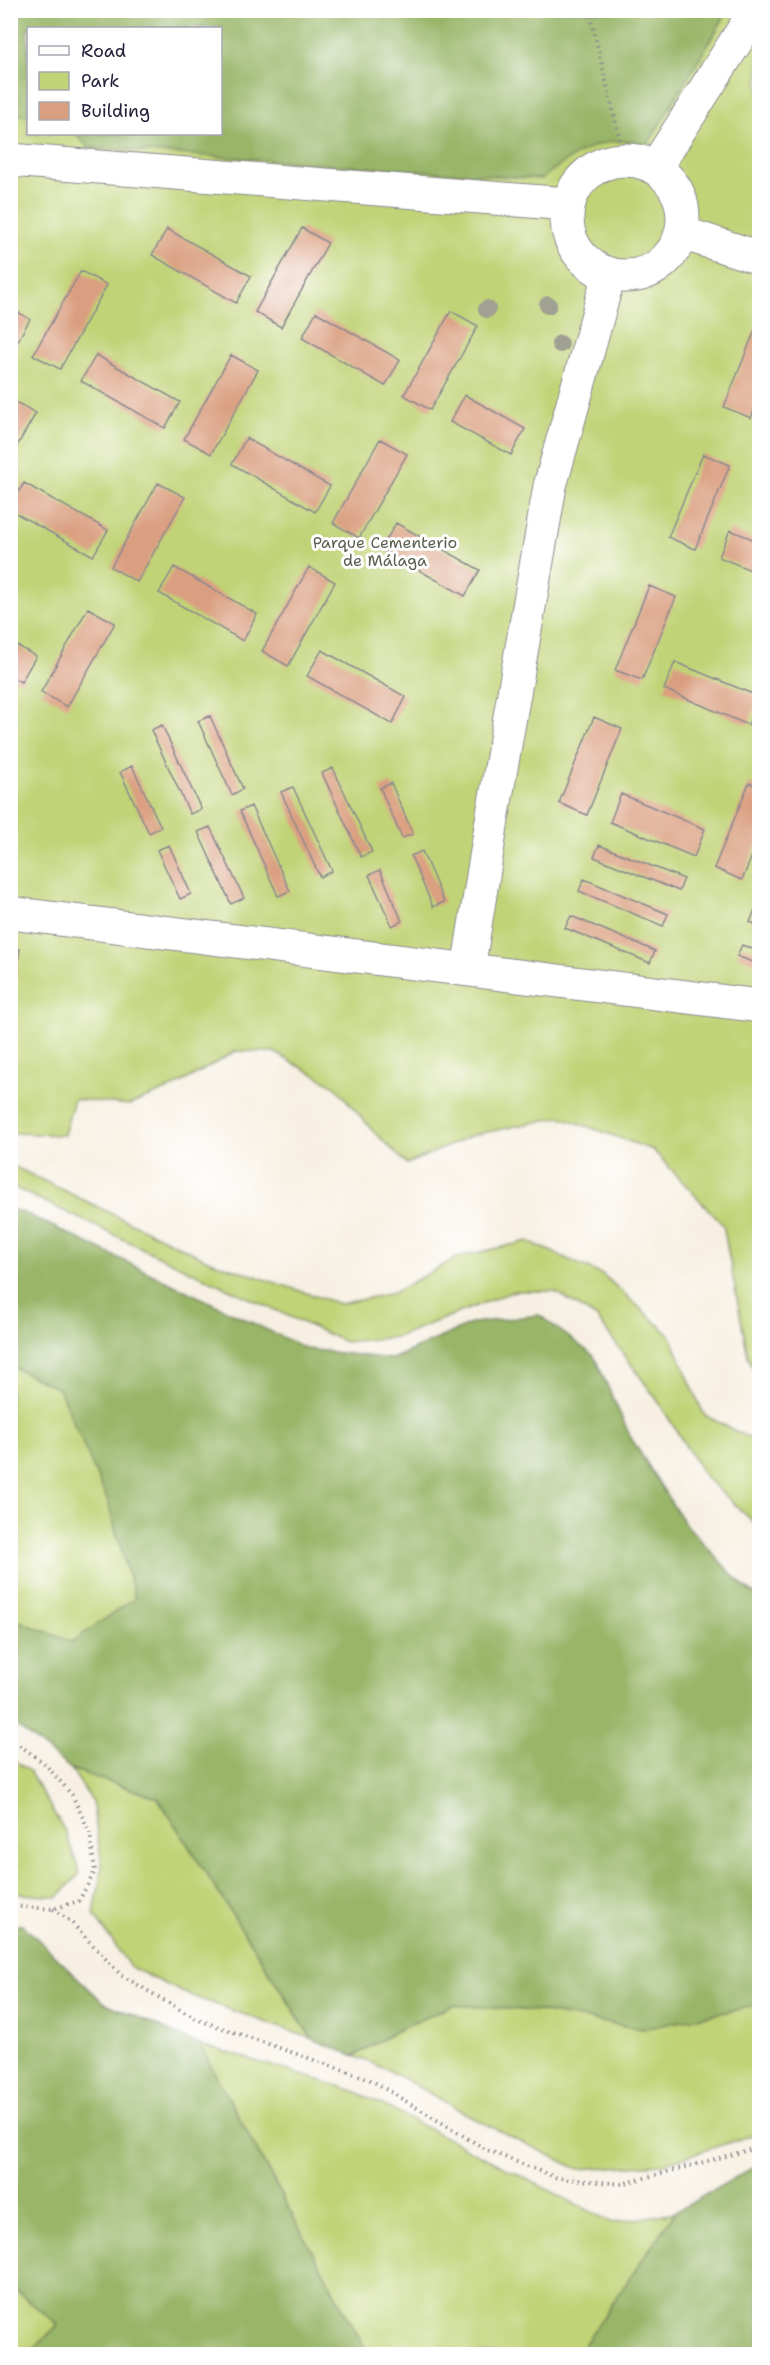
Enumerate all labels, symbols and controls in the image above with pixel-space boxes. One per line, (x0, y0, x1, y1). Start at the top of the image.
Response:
legend (27, 27, 222, 135)
text: Road (81, 39, 126, 63)
text: Park (81, 69, 120, 93)
text: Building (81, 99, 150, 123)
park label: Parque Cementerio de Málaga (313, 532, 457, 571)

